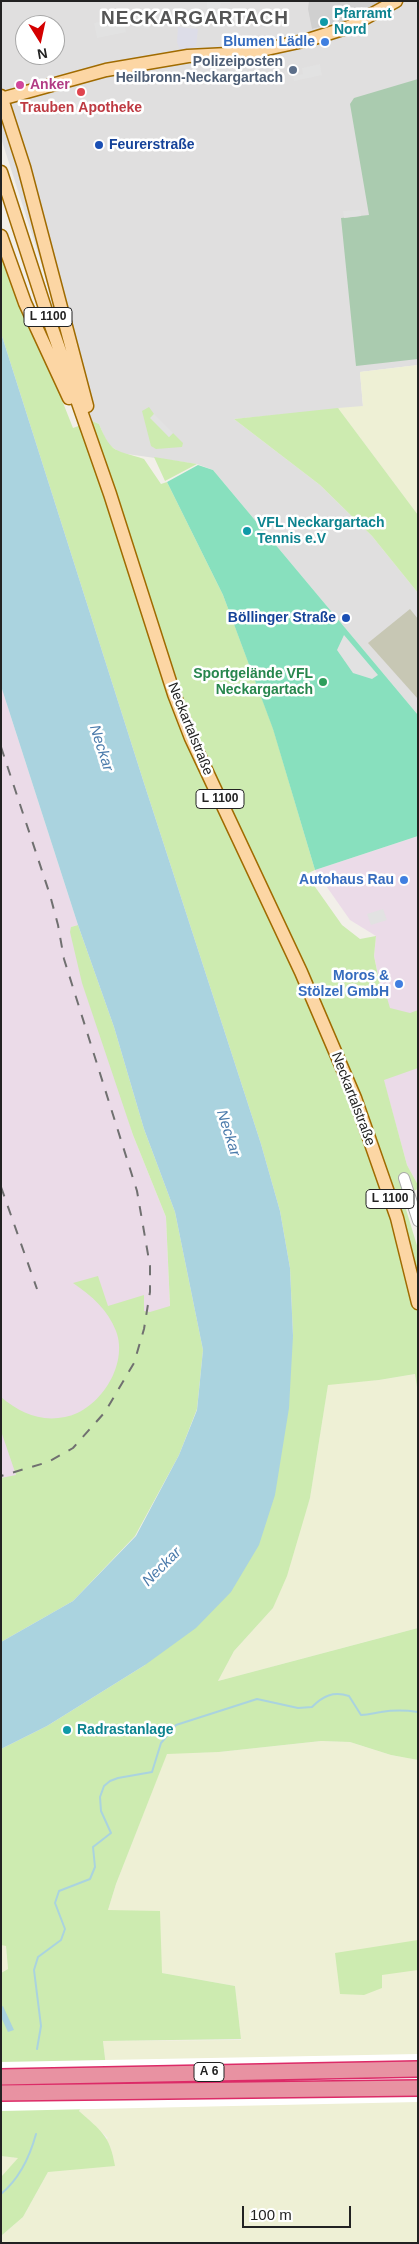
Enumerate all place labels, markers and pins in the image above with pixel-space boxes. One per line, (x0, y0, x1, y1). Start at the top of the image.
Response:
place label: Pfarramt Nord (334, 6, 392, 38)
marker: Pfarramt Nord (318, 16, 330, 28)
place label: Blumen Lädle (223, 34, 315, 50)
marker: Blumen Lädle (319, 36, 331, 48)
place label: Polizeiposten Heilbronn-Neckargartach (116, 54, 283, 86)
marker: Polizeiposten Heilbronn-Neckargartach (287, 64, 299, 76)
place label: Anker (30, 77, 70, 93)
marker: Anker (14, 79, 26, 91)
marker: Trauben Apotheke (75, 86, 87, 98)
place label: Trauben Apotheke (20, 100, 142, 116)
place label: Feurerstraße (109, 137, 195, 153)
marker: Feurerstraße (93, 139, 105, 151)
place label: VFL Neckargartach Tennis e.V (257, 515, 385, 548)
marker: VFL Neckargartach Tennis e.V (241, 525, 253, 537)
place label: Böllinger Straße (228, 610, 336, 626)
marker: Böllinger Straße (340, 612, 352, 624)
place label: Sportgelände VFL Neckargartach (193, 666, 313, 699)
marker: Sportgelände VFL Neckargartach (317, 676, 329, 688)
place label: Autohaus Rau (299, 872, 394, 888)
marker: Autohaus Rau (398, 874, 410, 886)
place label: Moros & Stölzel GmbH (298, 968, 389, 1000)
marker: Moros & Stölzel GmbH (393, 978, 405, 990)
place label: Radrastanlage (77, 1722, 173, 1738)
marker: Radrastanlage (61, 1724, 73, 1736)

